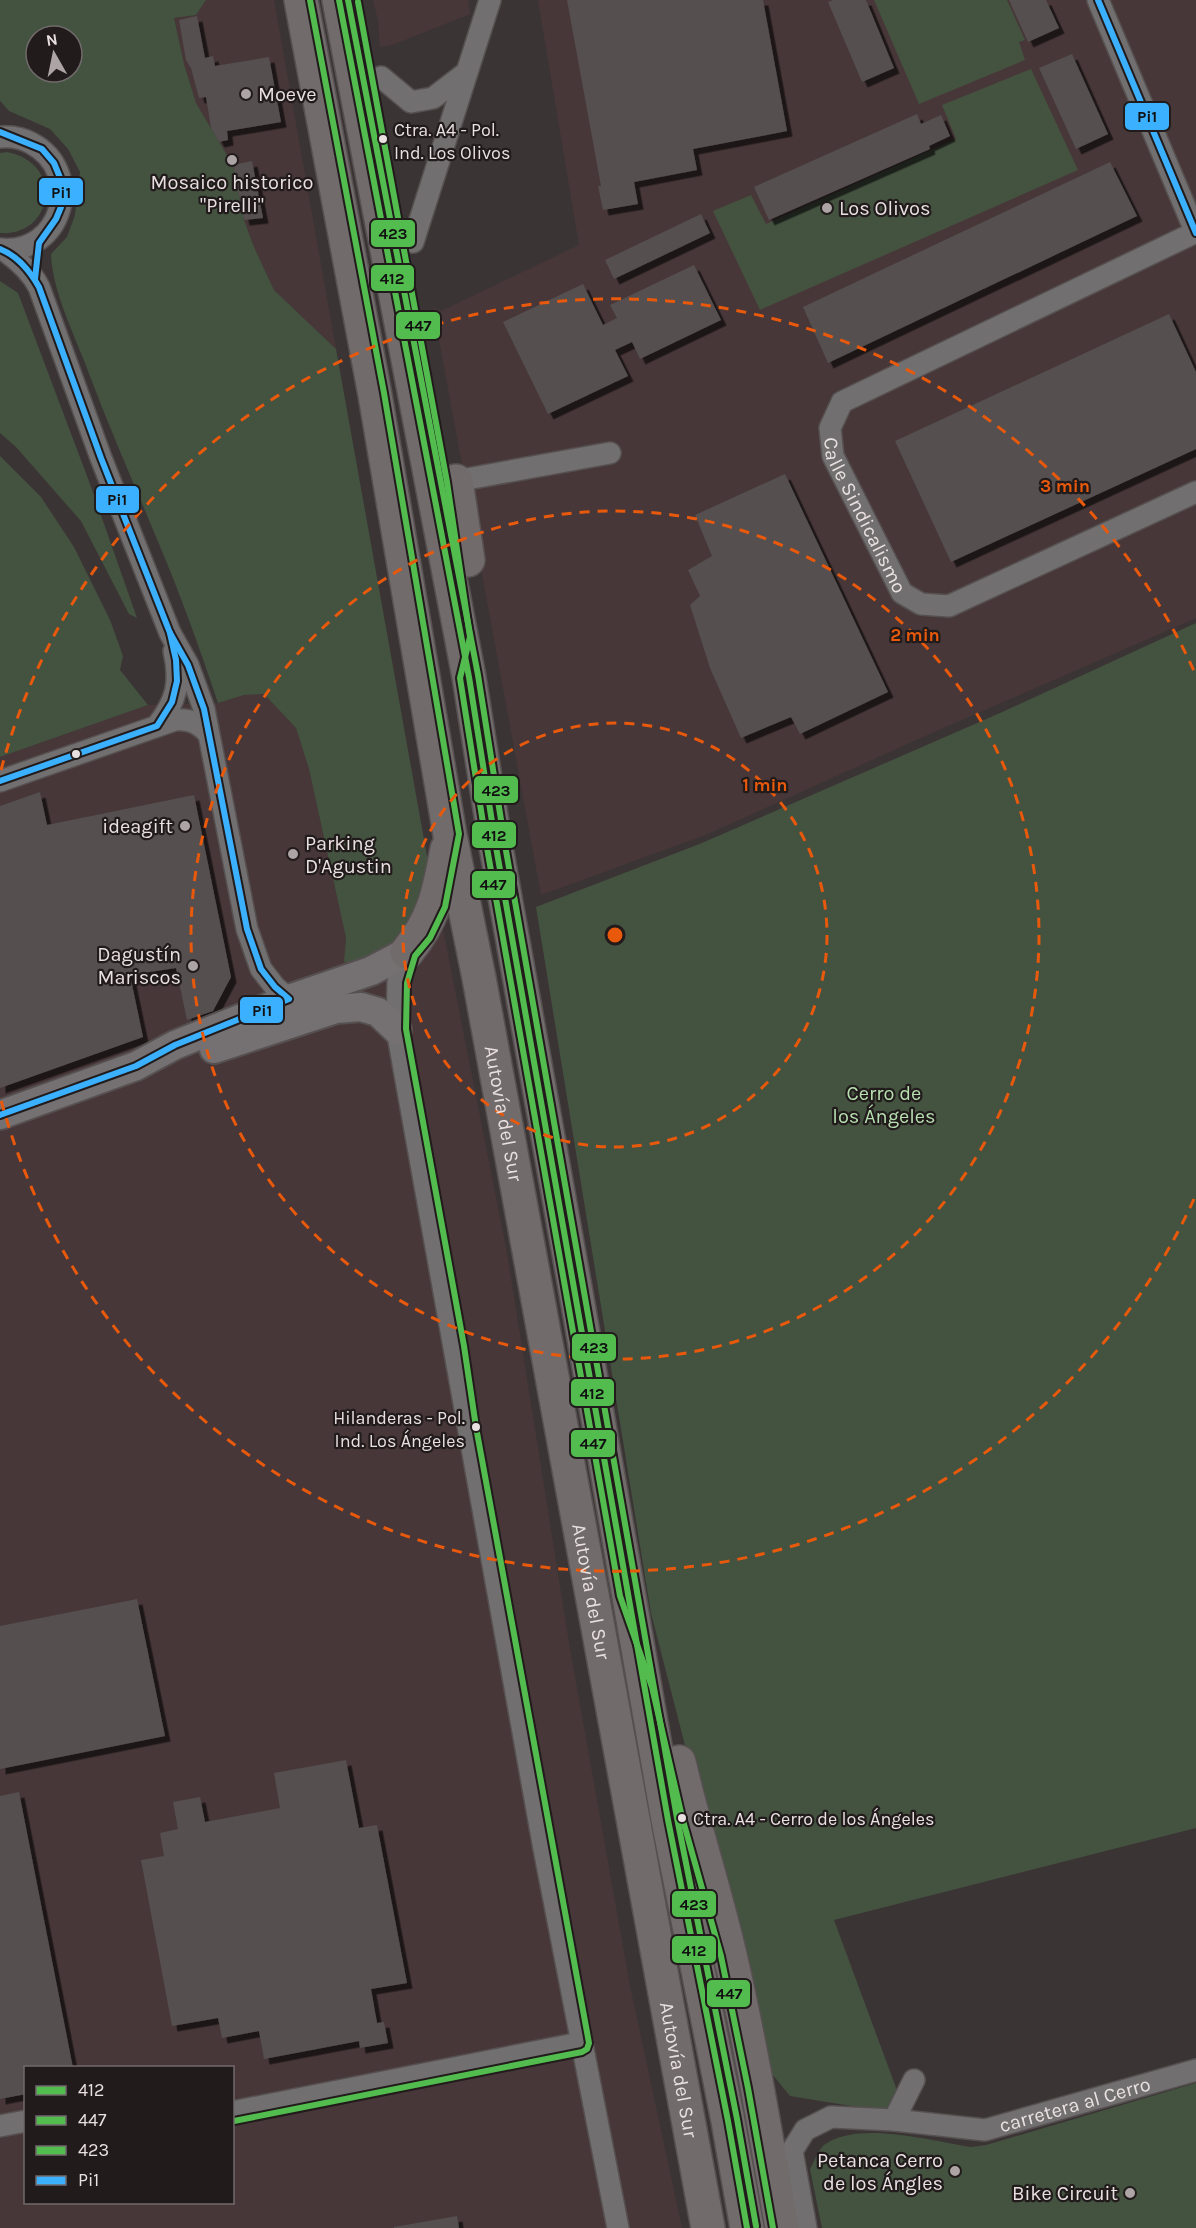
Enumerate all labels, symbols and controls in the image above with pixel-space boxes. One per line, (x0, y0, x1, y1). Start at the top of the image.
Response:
north arrow (24, 24, 84, 84)
text: N (45, 29, 59, 50)
place label: Moeve (258, 83, 316, 106)
marker: Moeve (239, 87, 253, 101)
line badge: Pi1 (1124, 102, 1170, 131)
text: Pi1 (1137, 107, 1157, 126)
place label: Ctra. A4 - Pol. Ind. Los Olivos (394, 119, 510, 164)
marker: Ctra. A4 - Pol. Ind. Los Olivos (377, 133, 389, 145)
marker: Mosaico historico "Pirelli" (225, 153, 239, 167)
place label: Mosaico historico "Pirelli" (151, 171, 313, 217)
line badge: Pi1 (38, 177, 84, 206)
text: Pi1 (51, 183, 71, 202)
place label: Los Olivos (839, 197, 931, 220)
marker: Los Olivos (820, 201, 834, 215)
line badge: 423 (370, 219, 416, 248)
text: 423 (378, 224, 408, 243)
line badge: 412 (370, 264, 415, 292)
text: 412 (380, 269, 404, 288)
line badge: 447 (395, 311, 441, 340)
text: 447 (405, 316, 432, 335)
street label: Calle Sindicalismo (819, 436, 911, 597)
text: 3 min (1040, 475, 1090, 497)
line badge: Pi1 (95, 485, 140, 514)
text: Pi1 (107, 490, 127, 509)
text: 2 min (890, 624, 940, 646)
unlabelled marker (70, 748, 82, 760)
text: 1 min (742, 774, 788, 796)
line badge: 423 (473, 775, 519, 804)
text: 423 (481, 781, 511, 800)
place label: ideagift (102, 815, 173, 838)
marker: ideagift (178, 819, 192, 833)
line badge: 412 (471, 821, 517, 849)
text: 412 (482, 826, 506, 845)
place label: Parking D'Agustin (305, 832, 392, 878)
marker: Parking D'Agustin (286, 847, 300, 861)
line badge: 447 (471, 870, 516, 899)
text: 447 (480, 875, 507, 894)
centre of rings (605, 925, 625, 945)
place label: Dagustín Mariscos (97, 943, 181, 989)
marker: Dagustín Mariscos (186, 959, 200, 973)
line badge: Pi1 (239, 996, 284, 1024)
text: Pi1 (252, 1001, 272, 1020)
street label: Autovía del Sur (480, 1044, 527, 1184)
park label: Cerro de los Ángeles (832, 1082, 936, 1128)
line badge: 423 (571, 1333, 617, 1362)
text: 423 (579, 1338, 609, 1357)
line badge: 412 (570, 1378, 615, 1407)
text: 412 (580, 1384, 604, 1403)
place label: Hilanderas - Pol. Ind. Los Ángeles (333, 1407, 465, 1452)
marker: Hilanderas - Pol. Ind. Los Ángeles (470, 1421, 482, 1433)
line badge: 447 (570, 1429, 616, 1458)
text: 447 (580, 1434, 607, 1453)
street label: Autovía del Sur (567, 1522, 615, 1662)
place label: Ctra. A4 - Cerro de los Ángeles (693, 1807, 934, 1830)
marker: Ctra. A4 - Cerro de los Ángeles (676, 1812, 688, 1824)
line badge: 423 (671, 1890, 717, 1918)
text: 423 (679, 1895, 709, 1914)
line badge: 412 (671, 1935, 717, 1964)
text: 412 (682, 1941, 706, 1960)
line badge: 447 (706, 1979, 751, 2008)
text: 447 (716, 1984, 743, 2003)
street label: Autovía del Sur (655, 2000, 702, 2140)
legend (24, 2066, 234, 2204)
street label: carretera al Cerro (997, 2073, 1153, 2137)
text: 412 (78, 2079, 104, 2101)
text: 447 (78, 2109, 107, 2131)
text: 423 (78, 2139, 109, 2161)
place label: Petanca Cerro de los Ángles (817, 2149, 943, 2195)
marker: Petanca Cerro de los Ángles (948, 2164, 962, 2178)
text: Pi1 (78, 2169, 99, 2191)
place label: Bike Circuit (1012, 2182, 1118, 2205)
marker: Bike Circuit (1123, 2186, 1137, 2200)

